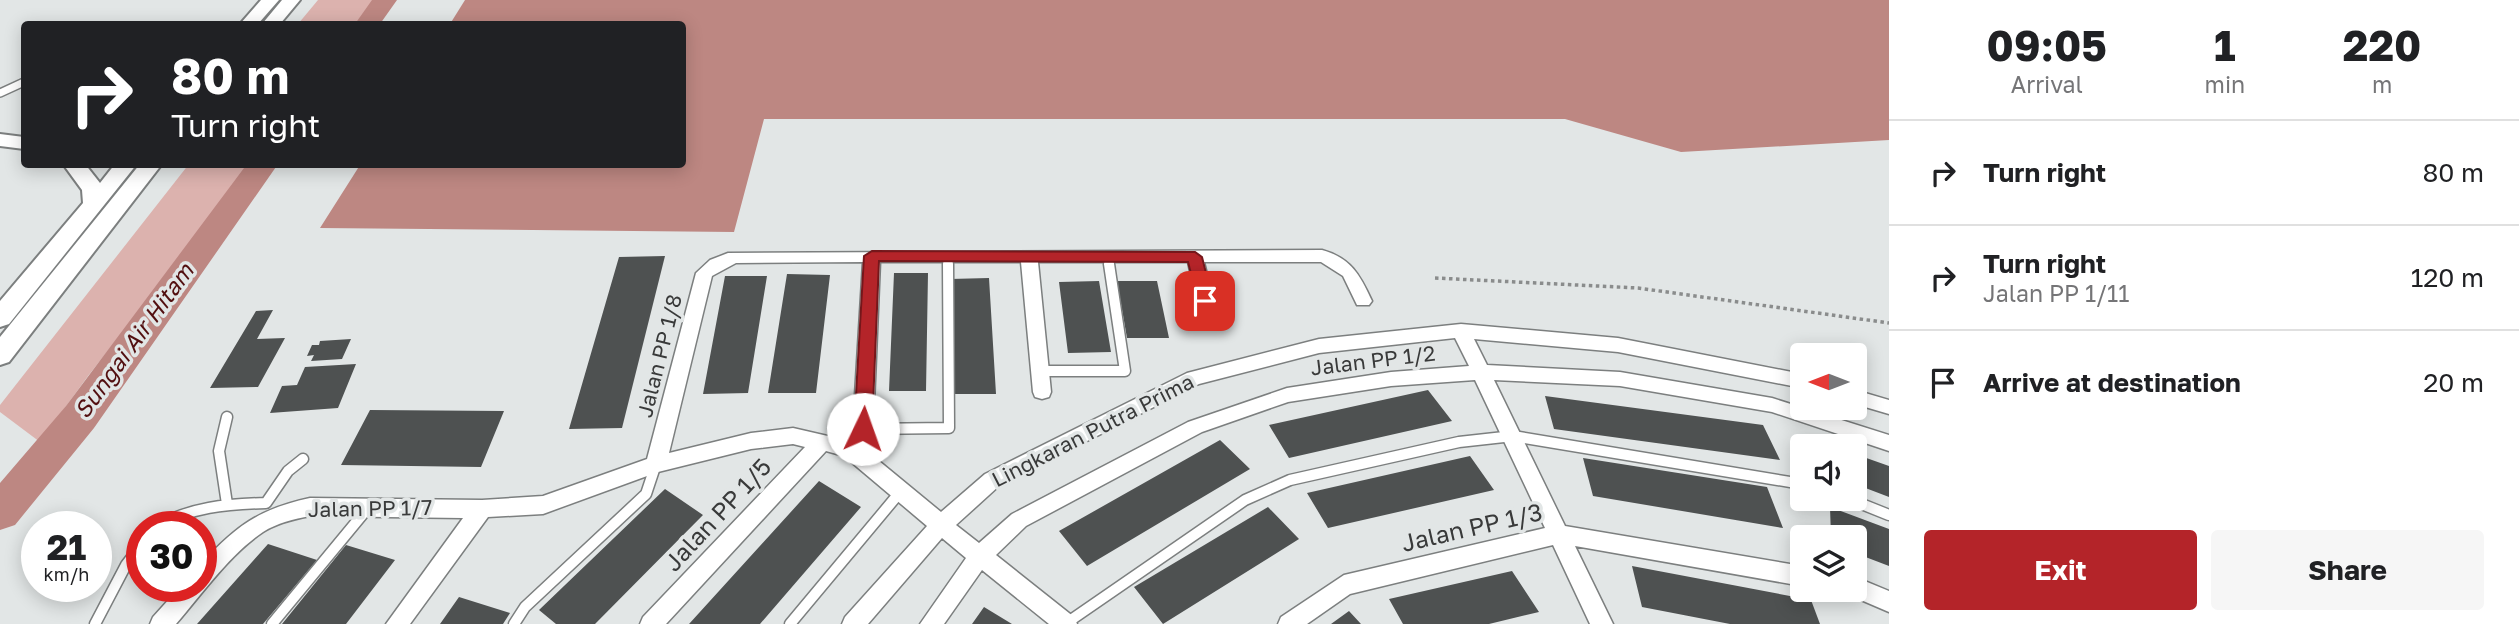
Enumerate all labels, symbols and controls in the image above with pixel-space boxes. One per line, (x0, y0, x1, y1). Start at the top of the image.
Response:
text: 09:05 (1987, 20, 2107, 70)
text: 1 (2214, 20, 2236, 70)
text: 220 (2343, 20, 2421, 70)
text: 80 m (171, 46, 289, 105)
icon: right (56, 49, 147, 140)
text: Arrival (2011, 70, 2083, 98)
text: min (2205, 70, 2245, 98)
text: m (2372, 70, 2392, 98)
text: Turn right (171, 106, 320, 144)
icon: right (1924, 154, 1962, 192)
text: Turn right (1983, 157, 2106, 188)
text: 80 m (2423, 157, 2484, 188)
text: Turn right (1983, 248, 2106, 279)
water label: Sungai Air Hitam (68, 256, 200, 423)
icon: right (1924, 259, 1962, 297)
text: 120 m (2411, 262, 2484, 293)
pin (1175, 271, 1235, 331)
text: Jalan PP 1/11 (1983, 279, 2129, 307)
icon: arrive (1186, 282, 1224, 320)
street label: Jalan PP 1/8 (631, 291, 687, 420)
street label: Jalan PP 1/2 (1309, 339, 1437, 381)
north arrow (1790, 343, 1867, 420)
map controls (1790, 343, 1867, 602)
icon: arrive (1924, 364, 1962, 402)
text: Arrive at destination (1983, 367, 2241, 398)
text: 20 m (2423, 367, 2484, 398)
street label: Lingkaran Putra Prima (987, 368, 1198, 492)
position arrow (826, 392, 900, 466)
button: sound (1790, 434, 1867, 511)
street label: Jalan PP 1/5 (657, 452, 776, 576)
street label: Jalan PP 1/7 (308, 494, 432, 522)
street label: Jalan PP 1/3 (1398, 496, 1545, 557)
speed limit sign: 30 (126, 511, 217, 602)
button: layers (1790, 525, 1867, 602)
text: 21 (47, 526, 86, 568)
button: Exit (1924, 530, 2197, 610)
button: Share (2211, 530, 2484, 610)
text: km/h (44, 563, 89, 585)

